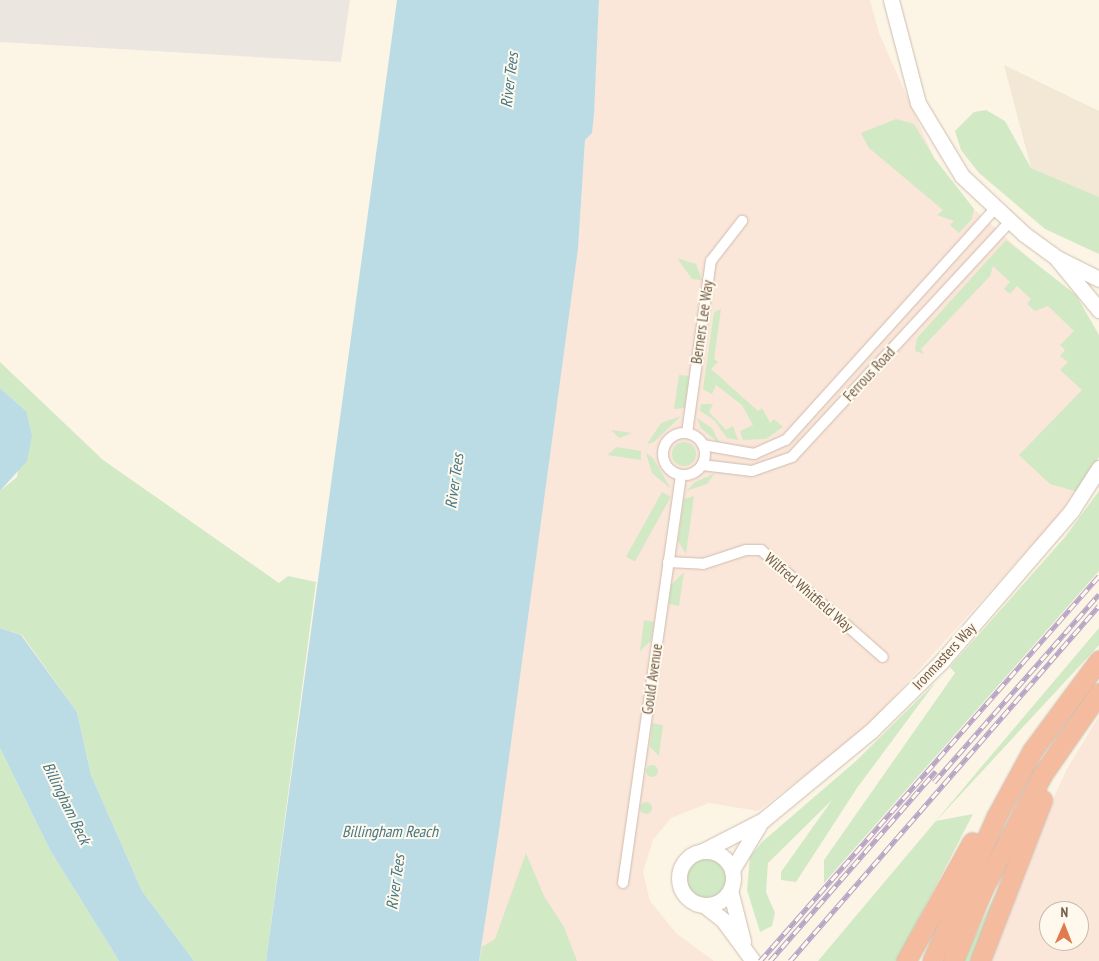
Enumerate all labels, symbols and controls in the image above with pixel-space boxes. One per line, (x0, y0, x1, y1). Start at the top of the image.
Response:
water label: River Tees (496, 51, 522, 109)
street label: Berners Lee Way (687, 279, 717, 365)
street label: Ferrous Road (839, 343, 899, 405)
water label: River Tees (441, 452, 467, 510)
street label: Wilfred Whitfield Way (761, 549, 857, 635)
street label: Ironmasters Way (908, 619, 980, 693)
street label: Gould Avenue (638, 642, 666, 716)
water label: Billingham Beck (39, 759, 95, 847)
water label: Billingham Reach (342, 821, 438, 841)
water label: River Tees (382, 853, 408, 911)
north arrow (1039, 901, 1089, 951)
text: N (1060, 903, 1068, 921)

